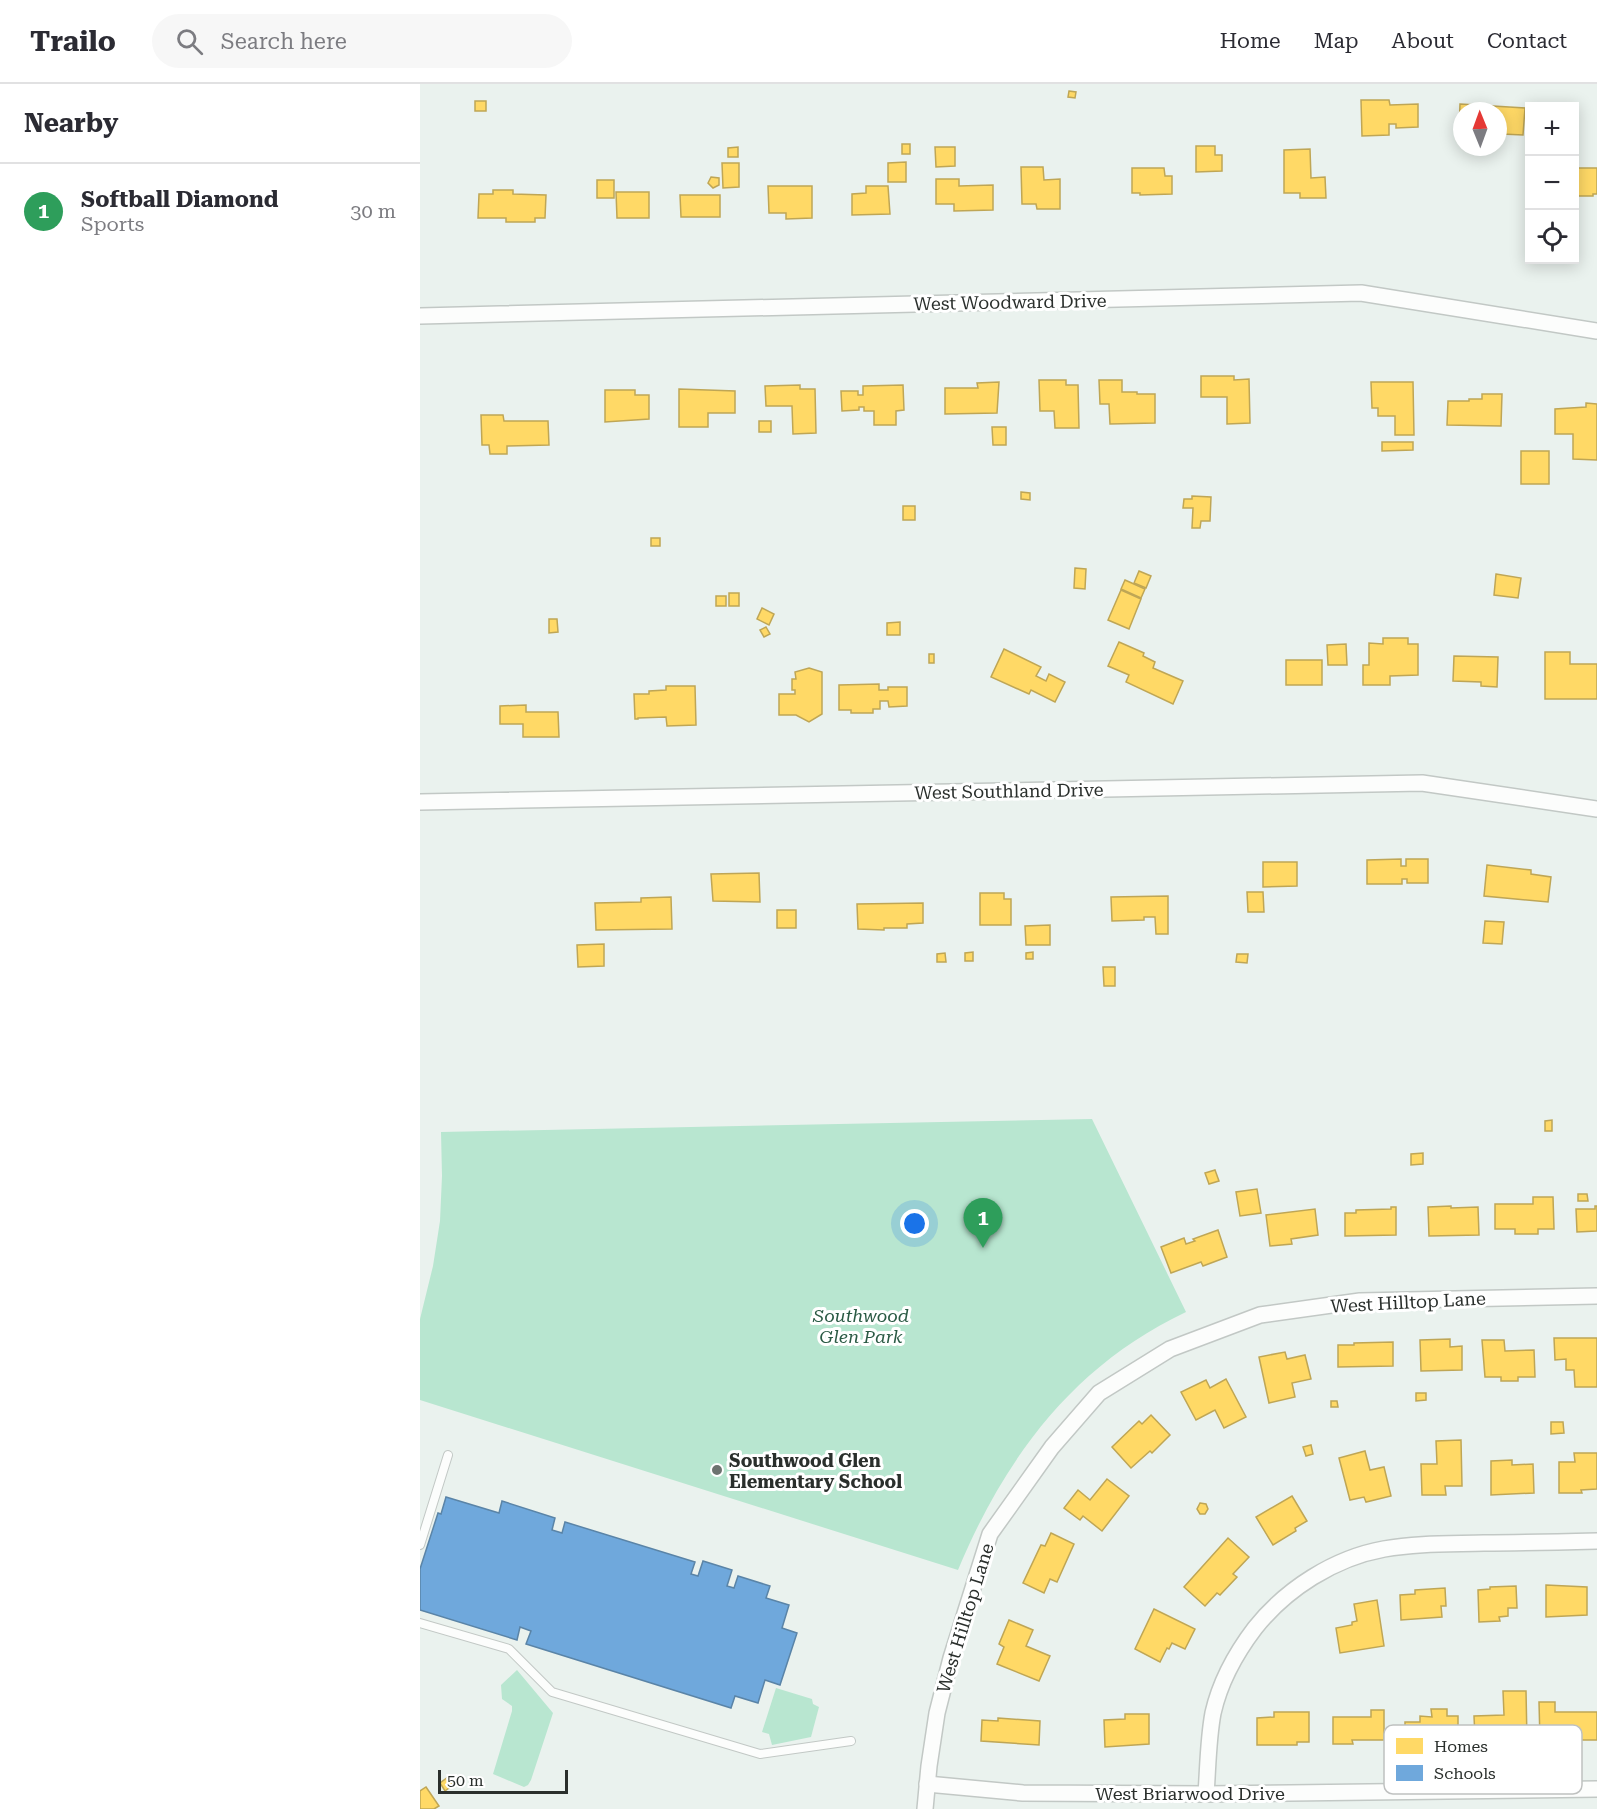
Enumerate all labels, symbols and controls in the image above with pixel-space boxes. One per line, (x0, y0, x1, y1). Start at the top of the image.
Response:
search box (152, 14, 572, 68)
text: Trailo (30, 25, 116, 58)
icon: search (173, 25, 206, 58)
text: Search here (221, 29, 347, 54)
text: Home (1220, 29, 1281, 53)
text: Map (1314, 29, 1359, 53)
text: About (1392, 29, 1454, 53)
text: Contact (1487, 29, 1567, 53)
north arrow (1453, 102, 1507, 156)
map controls (1525, 102, 1579, 264)
button: + (1525, 102, 1579, 156)
text: Nearby (24, 108, 118, 138)
button: − (1525, 156, 1579, 210)
text: Softball Diamond (81, 187, 278, 212)
text: 1 (38, 199, 49, 223)
text: 30 m (350, 199, 396, 223)
button: locate (1525, 210, 1579, 264)
text: Sports (81, 212, 144, 236)
street label: West Woodward Drive (913, 290, 1107, 314)
street label: West Southland Drive (914, 779, 1104, 803)
pin: 1 (964, 1198, 1002, 1248)
your location (900, 1209, 929, 1238)
street label: West Hilltop Lane (1330, 1287, 1486, 1317)
park label: Southwood Glen Park (812, 1305, 909, 1347)
place label: Southwood Glen Elementary School (729, 1450, 902, 1492)
marker: Southwood Glen Elementary School (710, 1463, 724, 1477)
street label: West Hilltop Lane (932, 1540, 998, 1695)
legend (1384, 1725, 1582, 1794)
text: Homes (1434, 1737, 1488, 1756)
text: Schools (1434, 1764, 1496, 1783)
scale bar (438, 1767, 568, 1794)
text: 50 m (447, 1771, 484, 1790)
street label: West Briarwood Drive (1095, 1783, 1285, 1804)

